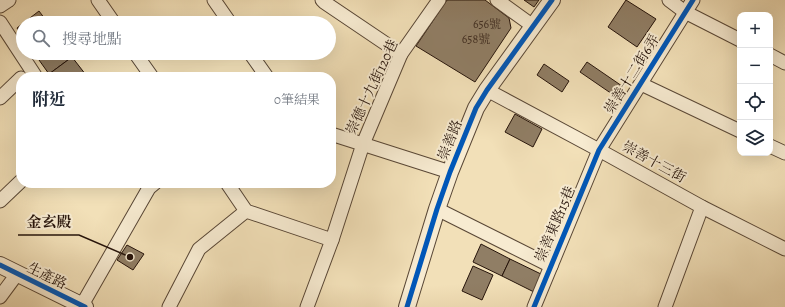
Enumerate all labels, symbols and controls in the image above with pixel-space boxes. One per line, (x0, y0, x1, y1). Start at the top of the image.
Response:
map controls (737, 12, 773, 156)
button: + (737, 12, 773, 48)
search box (16, 16, 336, 60)
house number: 656號 (473, 16, 501, 32)
icon: search (30, 27, 52, 49)
text: 搜尋地點 (62, 29, 122, 49)
house number: 658號 (462, 31, 490, 47)
street label: 崇善十二街6弄 (600, 31, 664, 117)
street label: 崇德十九街120巷 (342, 36, 402, 138)
button: − (737, 48, 773, 84)
button: locate (737, 84, 773, 120)
text: 附近 (32, 88, 66, 111)
text: 0筆結果 (274, 91, 320, 108)
street label: 崇善路 (433, 117, 467, 163)
button: layers (737, 120, 773, 156)
street label: 崇善十三街 (619, 137, 689, 187)
street label: 崇善東路15巷 (530, 183, 580, 265)
callout: 金玄殿 (18, 208, 79, 235)
text: 金玄殿 (26, 212, 72, 232)
street label: 生產路 (24, 258, 70, 294)

